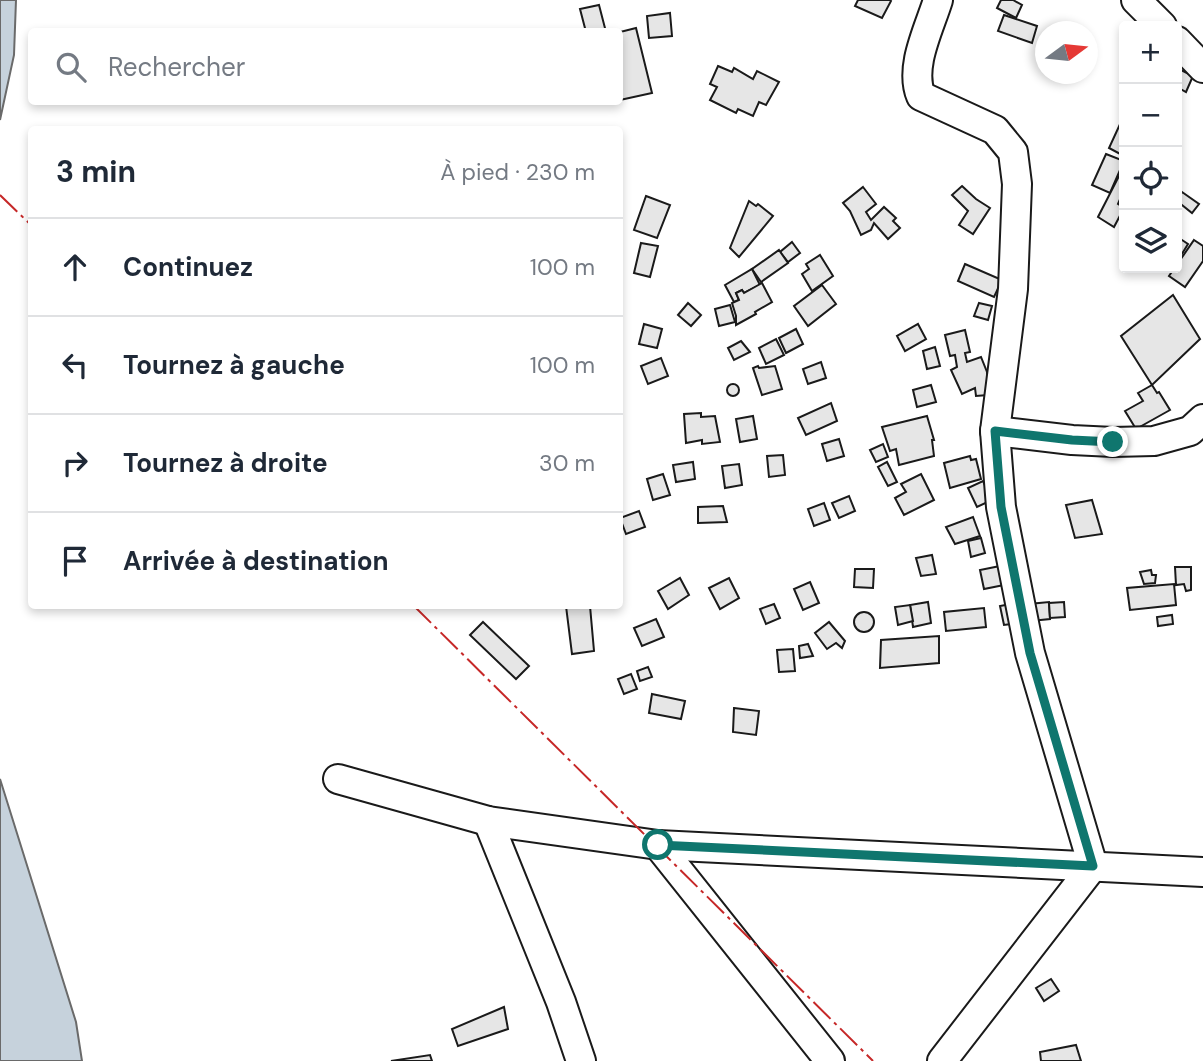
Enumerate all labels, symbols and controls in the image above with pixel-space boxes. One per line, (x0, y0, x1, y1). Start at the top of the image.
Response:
north arrow (1035, 21, 1098, 84)
map controls (1119, 21, 1182, 273)
button: + (1119, 21, 1182, 84)
search box (28, 28, 623, 105)
icon: search (52, 48, 90, 86)
text: Rechercher (108, 50, 245, 84)
button: − (1119, 84, 1182, 147)
button: locate (1119, 147, 1182, 210)
text: 3 min (56, 152, 136, 191)
text: À pied · 230 m (440, 157, 595, 187)
button: layers (1119, 210, 1182, 273)
icon: ahead (56, 248, 94, 286)
text: Continuez (123, 250, 253, 284)
text: 100 m (530, 252, 595, 282)
icon: left (56, 346, 94, 384)
text: Tournez à gauche (123, 348, 345, 382)
text: 100 m (530, 350, 595, 380)
route end (1097, 426, 1128, 457)
icon: right (56, 444, 94, 482)
text: Tournez à droite (123, 446, 328, 480)
text: 30 m (539, 448, 595, 478)
icon: arrive (56, 542, 94, 580)
text: Arrivée à destination (123, 544, 389, 578)
route start (642, 829, 673, 860)

